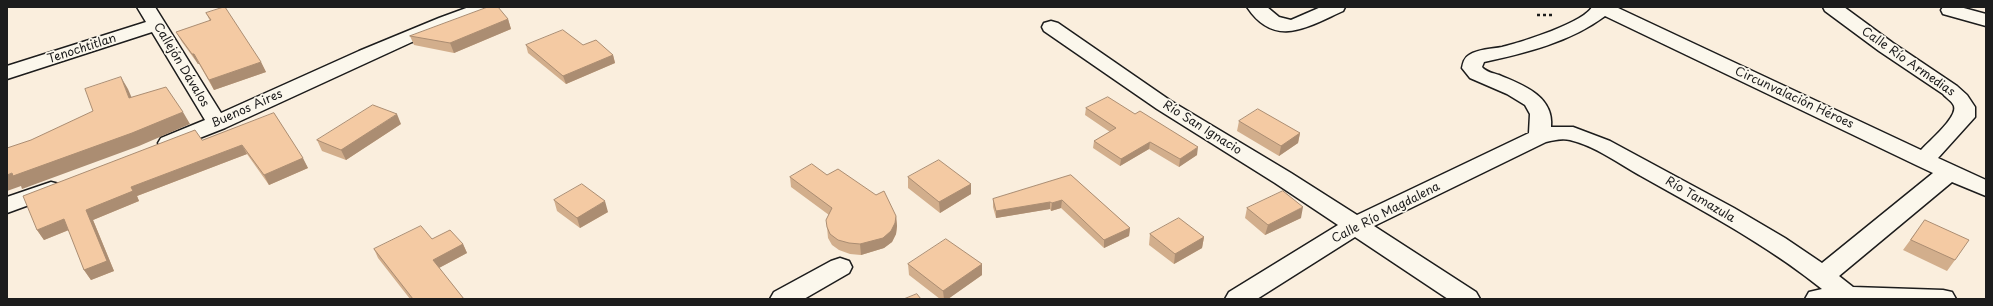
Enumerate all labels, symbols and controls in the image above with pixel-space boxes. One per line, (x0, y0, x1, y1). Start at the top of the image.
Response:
street label: Callejón Dávalos (150, 20, 212, 110)
street label: Calle Río Armedias (1859, 24, 1957, 100)
street label: Tenochtitlan (46, 31, 118, 67)
street label: Circunvalación Héroes (1732, 64, 1856, 132)
street label: Buenos Aires (209, 87, 285, 131)
street label: Río San Ignacio (1160, 98, 1244, 158)
street label: Río Tamazula (1663, 174, 1737, 226)
street label: Calle Río Magdalena (1330, 179, 1442, 247)

